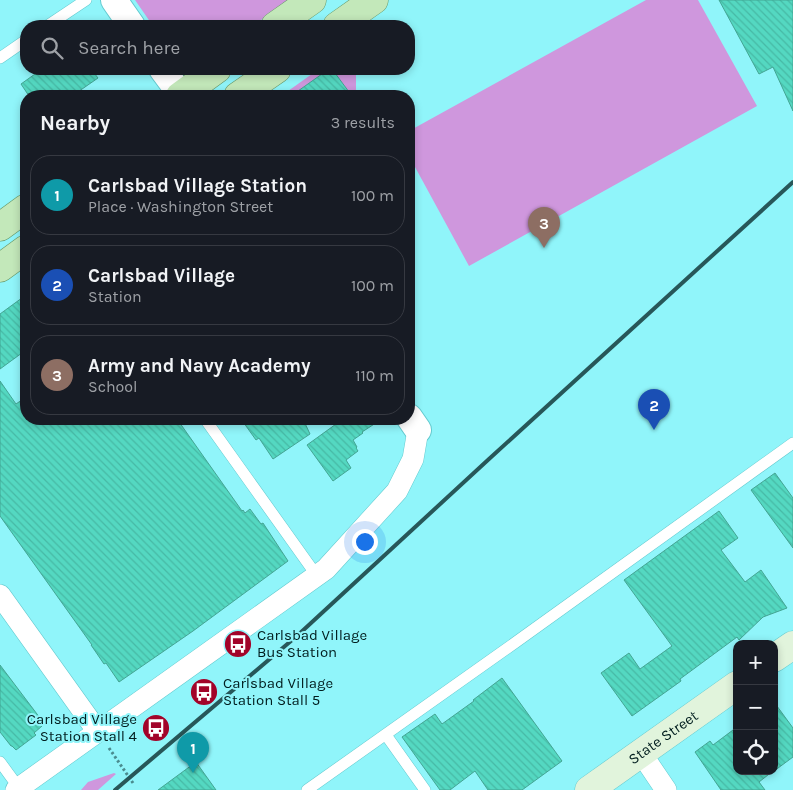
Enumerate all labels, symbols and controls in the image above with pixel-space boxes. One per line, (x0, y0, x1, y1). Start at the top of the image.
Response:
search box (20, 20, 415, 75)
icon: search (38, 34, 66, 62)
text: Search here (78, 37, 180, 59)
text: Nearby (40, 111, 110, 135)
text: 3 results (331, 113, 395, 132)
text: Carlsbad Village Station (88, 175, 307, 197)
text: 1 (54, 186, 60, 205)
text: 100 m (351, 186, 394, 205)
text: Place · Washington Street (88, 197, 273, 216)
pin: 3 (528, 207, 560, 248)
text: Carlsbad Village (88, 265, 235, 287)
text: 2 (52, 276, 62, 295)
text: 100 m (351, 276, 394, 295)
text: Station (88, 287, 142, 306)
text: Army and Navy Academy (88, 355, 311, 377)
text: 3 (52, 366, 62, 385)
text: 110 m (355, 366, 394, 385)
text: School (88, 377, 138, 396)
pin: 2 (638, 389, 670, 430)
your location (352, 529, 378, 555)
place label: Carlsbad Village Bus Station (257, 626, 367, 661)
bus stop icon: Carlsbad Village Bus Station (223, 629, 253, 659)
map controls (733, 640, 778, 775)
button: + (733, 640, 778, 685)
place label: Carlsbad Village Station Stall 5 (223, 674, 333, 709)
bus stop icon: Carlsbad Village Station Stall 5 (189, 677, 219, 707)
button: − (733, 685, 778, 730)
street label: State Street (625, 706, 702, 768)
place label: Carlsbad Village Station Stall 4 (27, 710, 138, 745)
bus stop icon: Carlsbad Village Station Stall 4 (141, 713, 171, 743)
button: locate (733, 730, 778, 775)
pin: 1 (177, 732, 209, 773)

